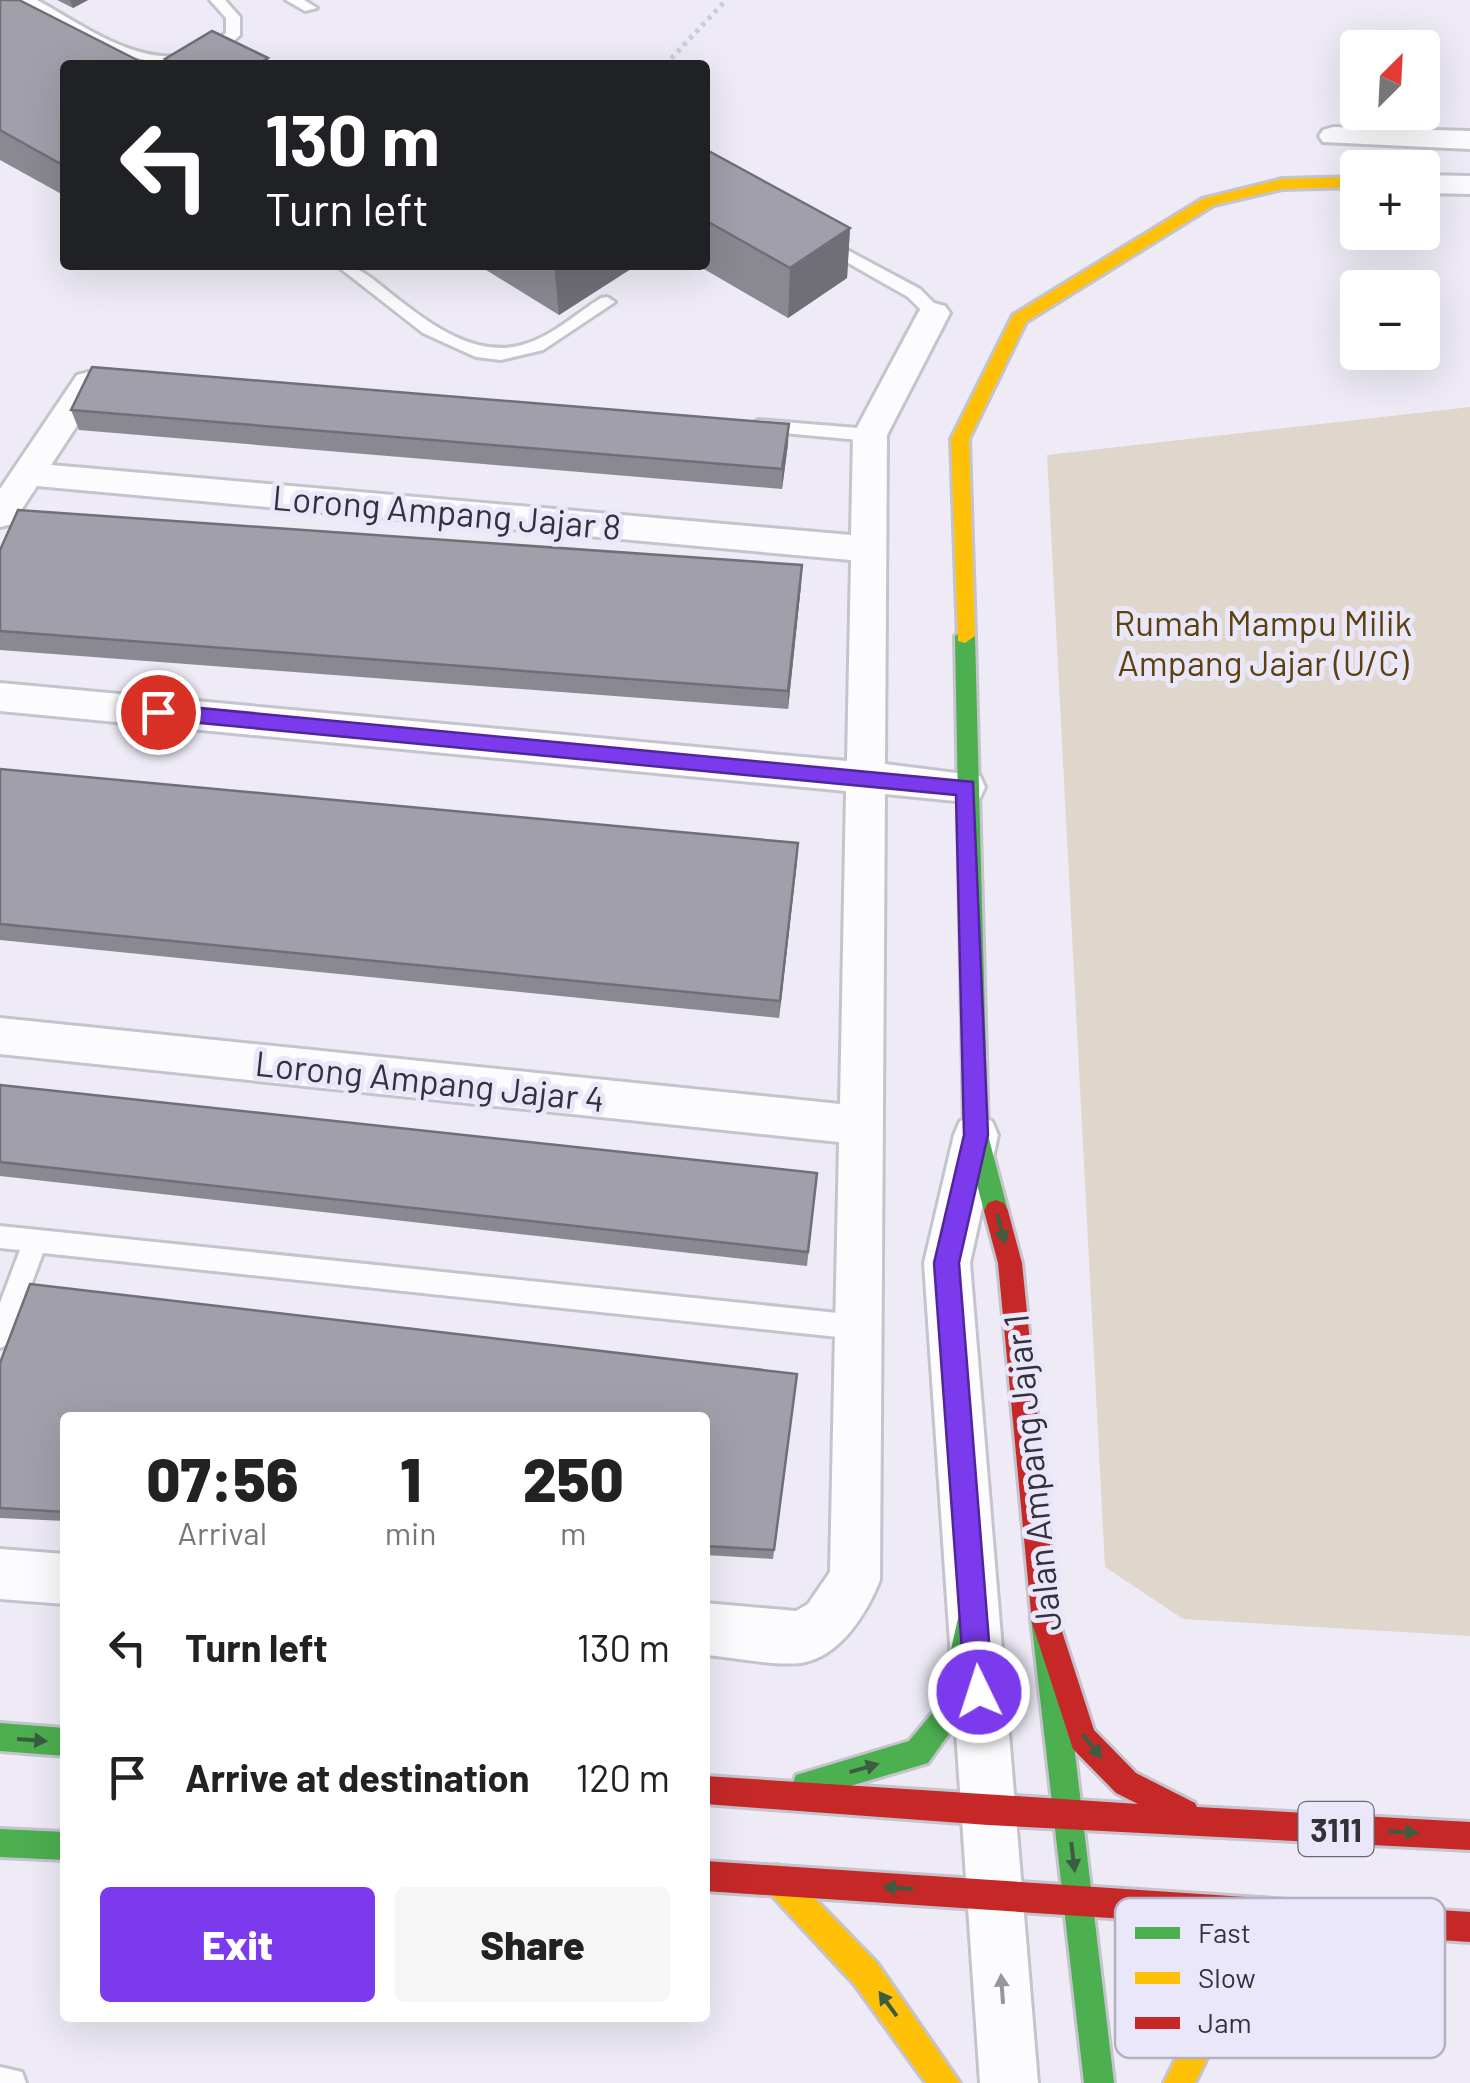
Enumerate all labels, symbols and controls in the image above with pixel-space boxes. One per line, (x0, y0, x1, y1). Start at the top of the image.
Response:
north arrow (1340, 30, 1440, 130)
map controls (1340, 30, 1440, 370)
text: 130 m (265, 96, 440, 180)
icon: left (100, 100, 230, 230)
button: + (1340, 150, 1440, 250)
text: Turn left (265, 181, 429, 235)
button: − (1340, 270, 1440, 370)
street label: Lorong Ampang Jajar 8 (271, 475, 623, 547)
park label: Rumah Mampu Milik Ampang Jajar (U/C) (1114, 601, 1412, 683)
pin (116, 670, 201, 755)
icon: arrive (131, 685, 186, 740)
street label: Lorong Ampang Jajar 4 (253, 1041, 607, 1119)
one-way arrow (993, 1214, 1009, 1245)
street label: Jalan Ampang Jajar 1 (993, 1312, 1069, 1634)
text: 07:56 (146, 1442, 299, 1514)
text: 1 (400, 1442, 421, 1514)
text: 250 (523, 1442, 624, 1514)
text: Arrival (178, 1513, 267, 1551)
text: min (385, 1513, 437, 1551)
text: m (560, 1513, 586, 1551)
icon: left (100, 1620, 155, 1675)
text: Turn left (185, 1624, 328, 1670)
text: 130 m (577, 1624, 670, 1670)
position arrow (927, 1640, 1031, 1744)
one-way arrow (17, 1732, 49, 1748)
one-way arrow (1081, 1733, 1103, 1758)
icon: arrive (100, 1750, 155, 1805)
text: Arrive at destination (185, 1754, 530, 1800)
text: 120 m (576, 1754, 670, 1800)
one-way arrow (848, 1760, 879, 1776)
road number: 3111 (1298, 1802, 1374, 1856)
one-way arrow (1388, 1824, 1420, 1840)
one-way arrow (1065, 1842, 1081, 1873)
one-way arrow (881, 1880, 913, 1896)
button: Exit (100, 1887, 375, 2002)
button: Share (395, 1887, 670, 2002)
legend (1115, 1898, 1445, 2058)
text: Fast (1198, 1915, 1251, 1949)
text: Slow (1198, 1960, 1256, 1994)
one-way arrow (993, 1972, 1009, 2004)
one-way arrow (879, 1991, 898, 2017)
text: Jam (1198, 2005, 1252, 2039)

